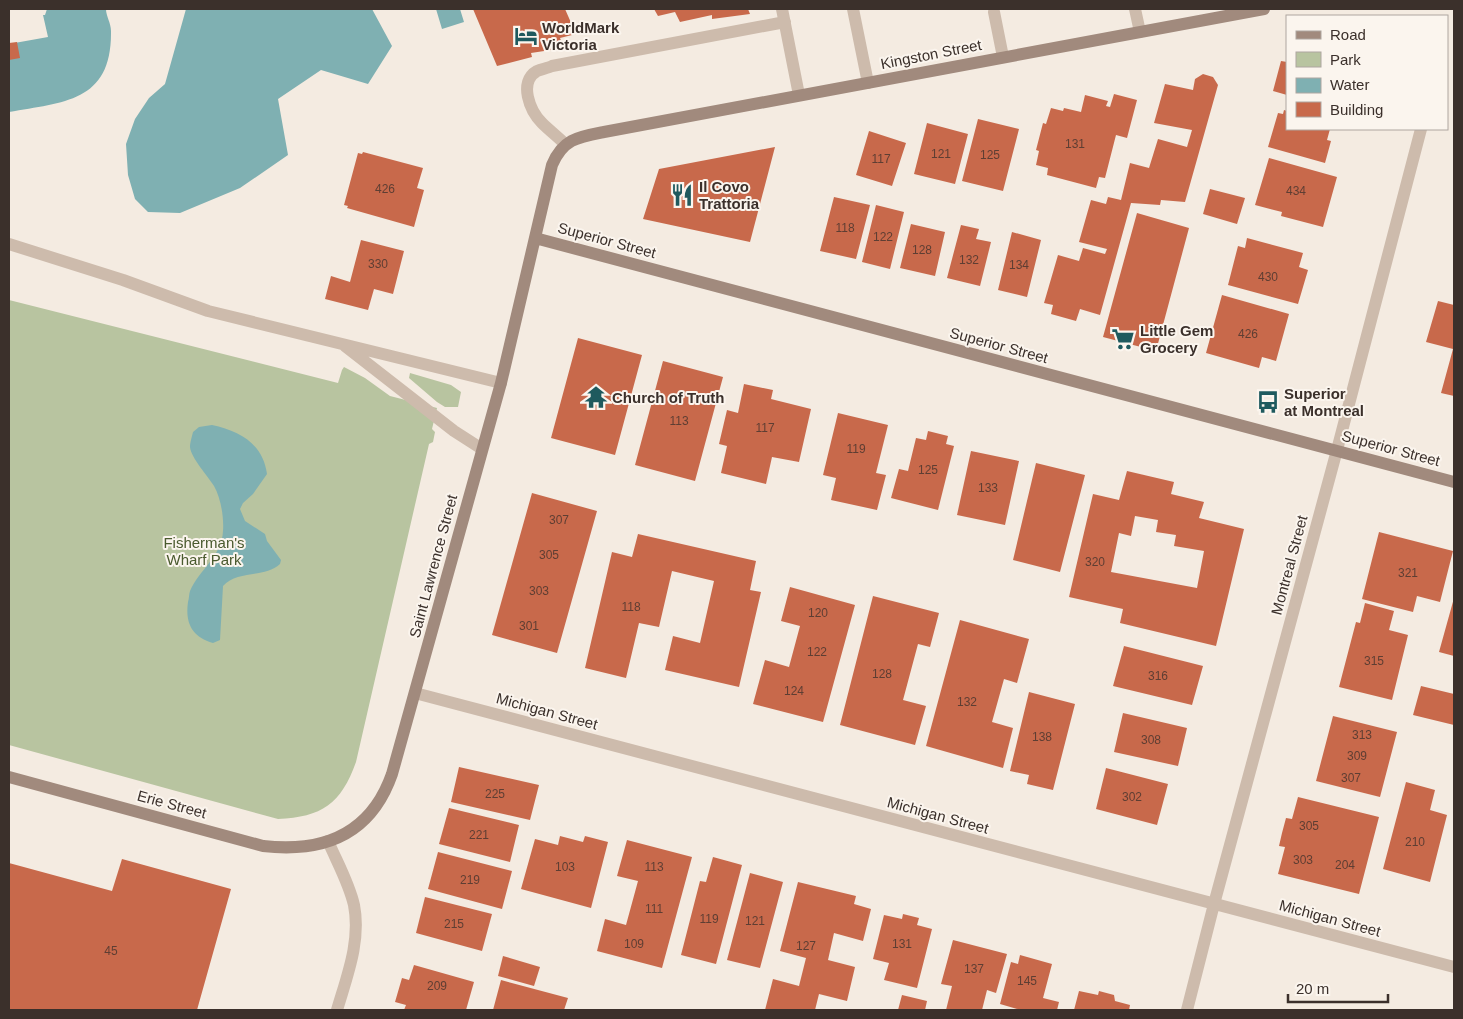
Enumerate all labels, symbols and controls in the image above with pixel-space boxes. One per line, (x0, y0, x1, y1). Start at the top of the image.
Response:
legend (1286, 15, 1448, 130)
place label: WorldMark Victoria (542, 19, 620, 53)
hotel icon: WorldMark Victoria (513, 23, 539, 49)
text: Road (1330, 26, 1366, 43)
street label: Kingston Street (879, 36, 984, 72)
text: Park (1330, 51, 1361, 68)
text: Water (1330, 76, 1369, 93)
text: Building (1330, 101, 1383, 118)
house number: 131 (1065, 137, 1085, 151)
house number: 121 (931, 147, 951, 161)
house number: 125 (980, 148, 1000, 162)
house number: 117 (871, 152, 891, 166)
place label: Il Covo Trattoria (699, 178, 760, 212)
house number: 426 (375, 182, 395, 196)
restaurant icon: Il Covo Trattoria (669, 182, 695, 208)
house number: 434 (1286, 184, 1306, 198)
street label: Superior Street (556, 219, 659, 261)
house number: 118 (835, 221, 855, 235)
house number: 122 (873, 230, 893, 244)
house number: 128 (912, 243, 932, 257)
house number: 132 (959, 253, 979, 267)
house number: 330 (368, 257, 388, 271)
house number: 134 (1009, 258, 1029, 272)
house number: 430 (1258, 270, 1278, 284)
place label: Little Gem Grocery (1140, 322, 1213, 356)
street label: Superior Street (948, 324, 1051, 366)
supermarket icon: Little Gem Grocery (1110, 326, 1136, 352)
house number: 426 (1238, 327, 1258, 341)
temple icon: Church of Truth (583, 384, 609, 410)
place label: Superior at Montreal (1284, 385, 1364, 419)
place label: Church of Truth (612, 389, 725, 406)
bus stop icon: Superior at Montreal (1255, 389, 1281, 415)
house number: 113 (669, 414, 689, 428)
house number: 117 (755, 421, 775, 435)
street label: Superior Street (1340, 427, 1443, 469)
house number: 119 (846, 442, 866, 456)
house number: 125 (918, 463, 938, 477)
house number: 133 (978, 481, 998, 495)
street label: Saint Lawrence Street (406, 492, 461, 639)
street label: Montreal Street (1268, 512, 1311, 617)
house number: 307 (549, 513, 569, 527)
park label: Fisherman's Wharf Park (163, 534, 245, 568)
house number: 305 (539, 548, 559, 562)
house number: 320 (1085, 555, 1105, 569)
house number: 321 (1398, 566, 1418, 580)
house number: 303 (529, 584, 549, 598)
house number: 118 (621, 600, 641, 614)
house number: 120 (808, 606, 828, 620)
house number: 301 (519, 619, 539, 633)
house number: 122 (807, 645, 827, 659)
house number: 315 (1364, 654, 1384, 668)
house number: 128 (872, 667, 892, 681)
house number: 316 (1148, 669, 1168, 683)
house number: 124 (784, 684, 804, 698)
street label: Michigan Street (494, 689, 600, 733)
house number: 132 (957, 695, 977, 709)
house number: 313 (1352, 728, 1372, 742)
house number: 138 (1032, 730, 1052, 744)
house number: 308 (1141, 733, 1161, 747)
house number: 309 (1347, 749, 1367, 763)
house number: 307 (1341, 771, 1361, 785)
street label: Erie Street (136, 787, 209, 822)
house number: 225 (485, 787, 505, 801)
house number: 302 (1122, 790, 1142, 804)
street label: Michigan Street (885, 793, 991, 837)
house number: 305 (1299, 819, 1319, 833)
house number: 221 (469, 828, 489, 842)
house number: 210 (1405, 835, 1425, 849)
house number: 303 (1293, 853, 1313, 867)
house number: 204 (1335, 858, 1355, 872)
house number: 103 (555, 860, 575, 874)
house number: 113 (644, 860, 664, 874)
house number: 219 (460, 873, 480, 887)
street label: Michigan Street (1277, 896, 1383, 940)
house number: 111 (645, 902, 663, 916)
house number: 119 (699, 912, 719, 926)
house number: 121 (745, 914, 765, 928)
house number: 215 (444, 917, 464, 931)
house number: 109 (624, 937, 644, 951)
house number: 131 (892, 937, 912, 951)
house number: 127 (796, 939, 816, 953)
house number: 45 (104, 944, 118, 958)
house number: 137 (964, 962, 984, 976)
scale bar (1288, 972, 1388, 1004)
house number: 145 (1017, 974, 1037, 988)
house number: 209 (427, 979, 447, 993)
text: 20 m (1296, 980, 1329, 997)

